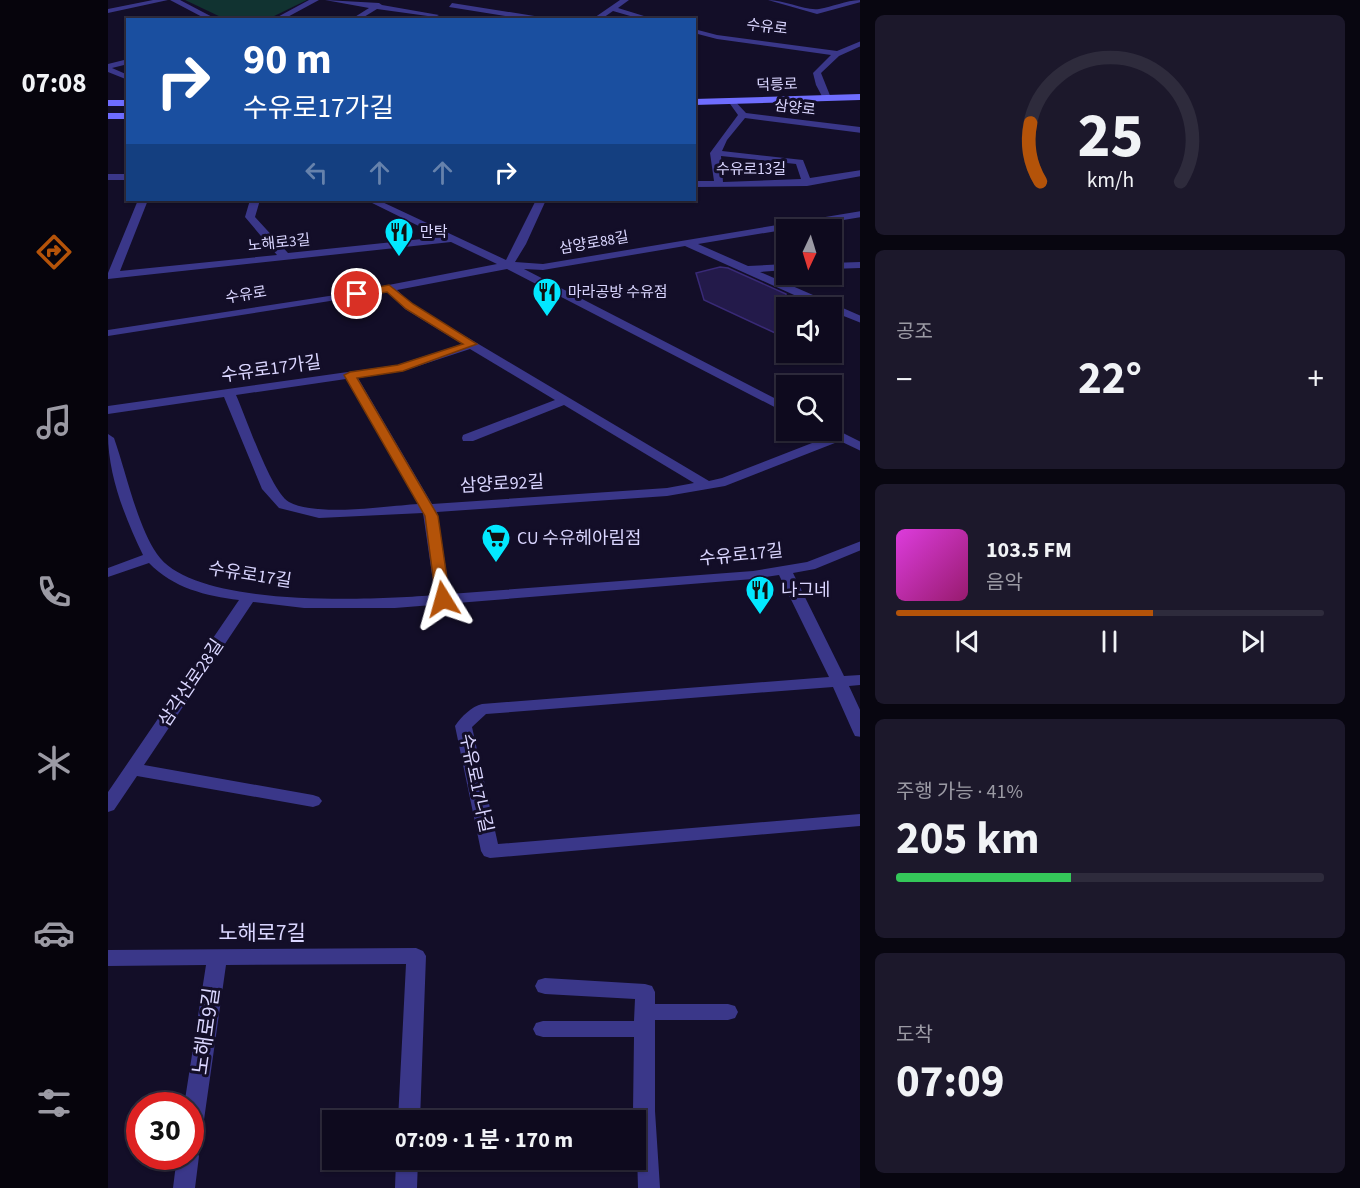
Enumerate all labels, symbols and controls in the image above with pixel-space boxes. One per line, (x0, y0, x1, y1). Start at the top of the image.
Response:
street label: 수유로 (745, 14, 789, 40)
text: 90 m (243, 30, 332, 90)
icon: right (144, 42, 222, 120)
text: 07:08 (21, 64, 87, 103)
street label: 덕릉로 (756, 74, 798, 96)
text: 수유로17가길 (243, 89, 394, 128)
text: 25 (1077, 92, 1143, 181)
street label: 삼양로 (773, 95, 817, 121)
icon: left (300, 156, 333, 189)
icon: ahead (363, 156, 396, 189)
icon: ahead (426, 156, 459, 189)
icon: right (489, 156, 522, 189)
street label: 수유로13길 (716, 159, 786, 180)
text: km/h (1086, 165, 1134, 196)
restaurant icon: 만탁 (383, 216, 415, 258)
north arrow (776, 219, 842, 285)
map controls (776, 219, 842, 441)
place label: 만탁 (420, 222, 448, 243)
street label: 삼양로88길 (558, 227, 630, 259)
street label: 노해로3길 (247, 229, 311, 257)
icon: directions (33, 231, 75, 273)
pin (331, 268, 382, 319)
restaurant icon: 마라공방 수유점 (531, 276, 563, 318)
icon: arrive (340, 277, 373, 310)
street label: 수유로 (224, 281, 268, 309)
place label: 마라공방 수유점 (568, 282, 668, 303)
button: sound (776, 297, 842, 363)
text: 공조 (896, 318, 933, 346)
text: 22° (1078, 347, 1142, 411)
street label: 수유로17가길 (219, 350, 323, 388)
text: − (896, 356, 912, 403)
text: + (1308, 356, 1324, 403)
button: search (776, 375, 842, 441)
icon: music (33, 401, 75, 443)
street label: 삼양로92길 (459, 469, 545, 499)
supermarket icon: CU 수유헤아림점 (480, 522, 512, 564)
place label: CU 수유헤아림점 (517, 526, 642, 551)
text: 103.5 FM (986, 534, 1072, 566)
street label: 수유로17길 (698, 538, 784, 572)
street label: 수유로17길 (206, 556, 294, 594)
position arrow (411, 567, 475, 631)
text: 음악 (986, 569, 1023, 597)
icon: phone (33, 571, 75, 613)
restaurant icon: 나그네 (744, 574, 776, 616)
place label: 나그네 (781, 578, 831, 603)
icon: previous (951, 625, 984, 658)
icon: pause (1093, 625, 1126, 658)
icon: next (1236, 625, 1269, 658)
street label: 삼각산로28길 (152, 634, 230, 732)
street label: 수유로17나길 (453, 731, 499, 835)
icon: climate (33, 742, 75, 784)
text: 주행 가능 · 41% (896, 778, 1023, 806)
text: 205 km (896, 807, 1040, 871)
icon: car (33, 912, 75, 954)
street label: 노해로7길 (218, 918, 306, 948)
street label: 노해로9길 (185, 985, 227, 1077)
text: 도착 (896, 1021, 933, 1049)
text: 07:09 (896, 1050, 1005, 1114)
icon: filters (33, 1082, 75, 1124)
speed limit sign: 30 (126, 1092, 204, 1170)
text: 07:09 · 1 분 · 170 m (395, 1124, 573, 1156)

